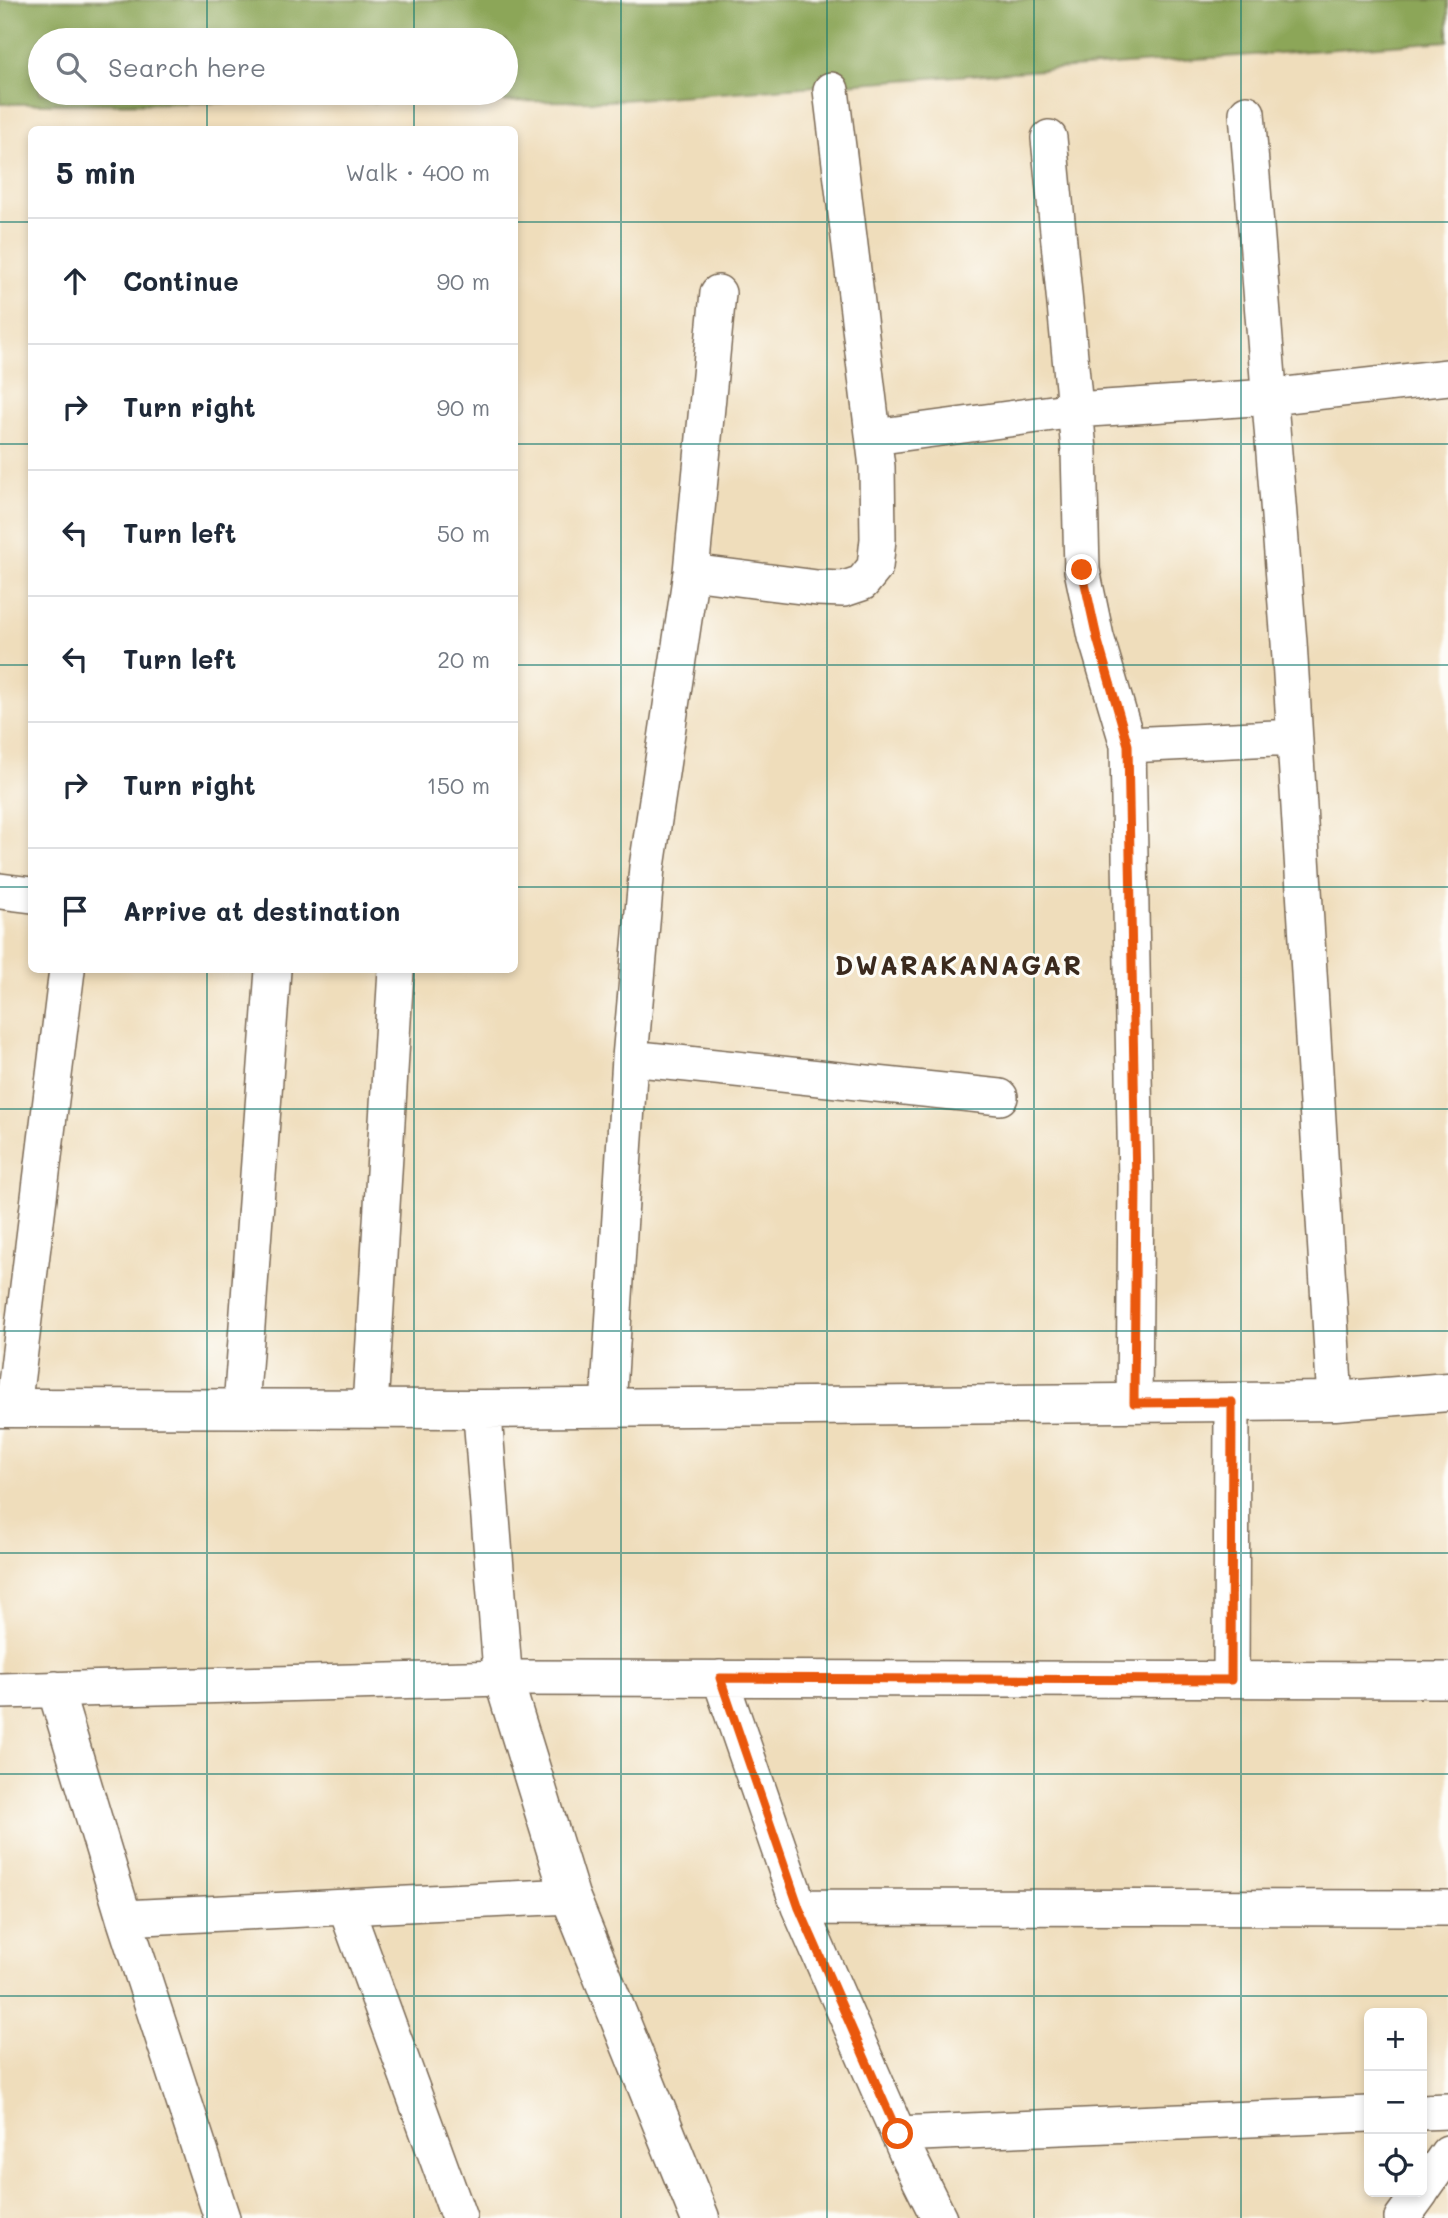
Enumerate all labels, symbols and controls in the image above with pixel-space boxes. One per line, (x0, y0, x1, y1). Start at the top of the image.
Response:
search box (28, 28, 518, 105)
icon: search (52, 48, 90, 86)
text: Search here (108, 50, 266, 84)
text: 5 min (56, 152, 136, 192)
text: Walk · 400 m (345, 157, 490, 187)
icon: ahead (56, 262, 94, 300)
text: Continue (123, 264, 239, 298)
text: 90 m (437, 266, 490, 296)
icon: right (56, 388, 94, 426)
text: Turn right (123, 390, 256, 424)
text: 90 m (437, 392, 490, 422)
icon: left (56, 514, 94, 552)
text: Turn left (123, 516, 236, 550)
text: 50 m (437, 518, 490, 548)
route end (1066, 554, 1097, 585)
icon: left (56, 640, 94, 678)
text: Turn left (123, 642, 236, 676)
text: 20 m (437, 644, 490, 674)
icon: right (56, 766, 94, 804)
text: Turn right (123, 768, 256, 802)
text: 150 m (426, 770, 490, 800)
icon: arrive (56, 892, 94, 930)
text: Arrive at destination (123, 894, 400, 928)
district label: DWARAKANAGAR (835, 948, 1083, 982)
map controls (1364, 2008, 1427, 2197)
button: + (1364, 2008, 1427, 2071)
button: − (1364, 2071, 1427, 2134)
route start (882, 2118, 913, 2149)
button: locate (1364, 2134, 1427, 2197)

